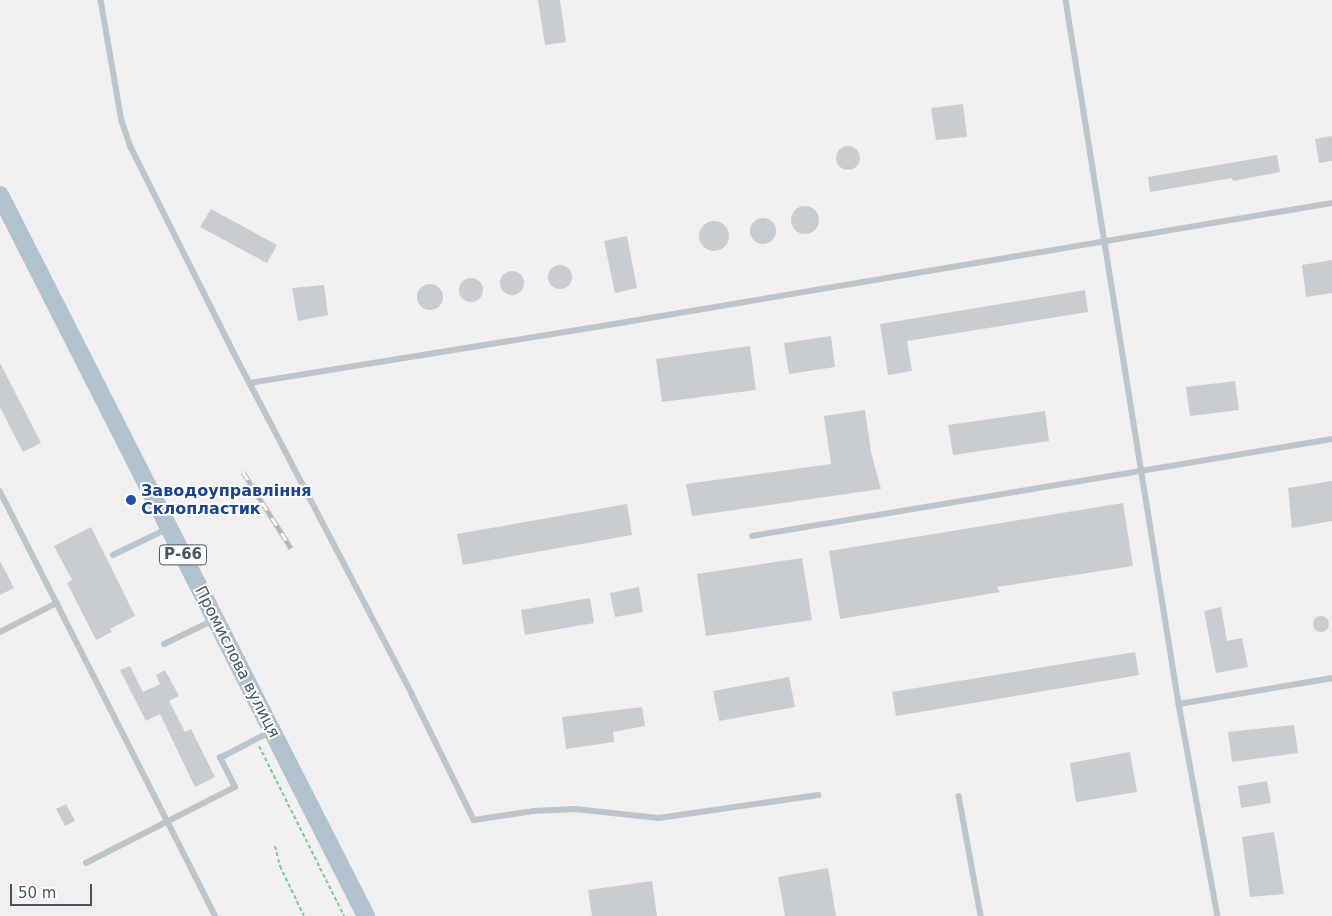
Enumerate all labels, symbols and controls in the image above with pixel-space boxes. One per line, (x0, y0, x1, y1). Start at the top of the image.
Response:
place label: Заводоуправління Склопластик (141, 481, 312, 519)
marker: Заводоуправління Склопластик (125, 494, 137, 506)
road number: Р-66 (158, 542, 208, 568)
street label: Промислова вулиця (190, 583, 284, 741)
scale bar (12, 874, 95, 906)
text: 50 m (18, 884, 56, 902)

